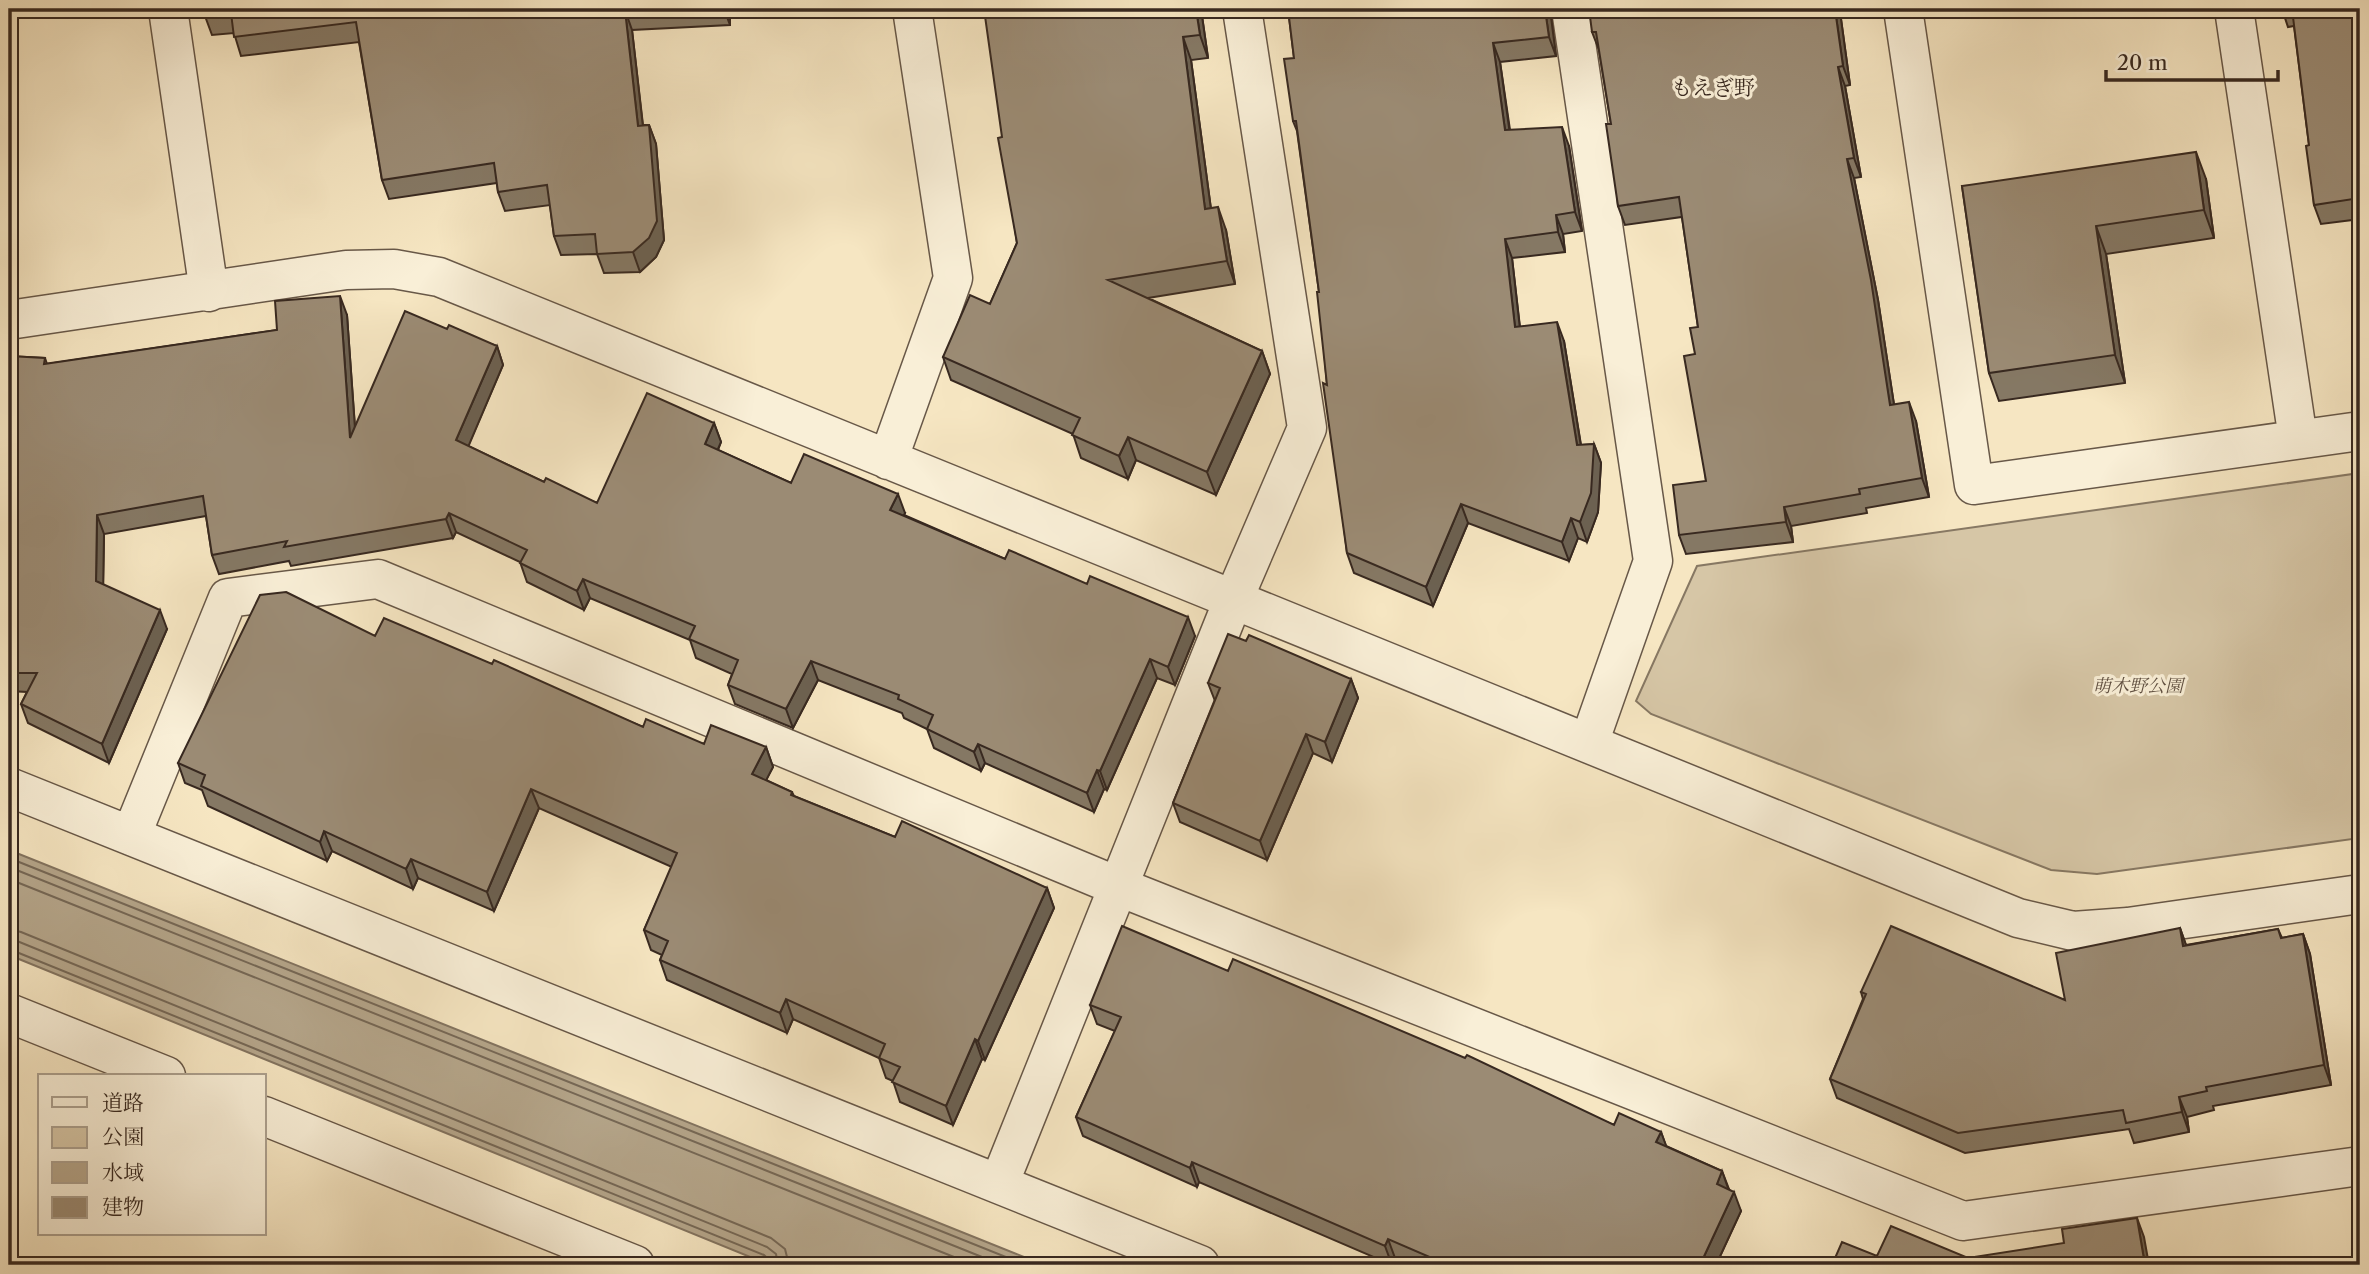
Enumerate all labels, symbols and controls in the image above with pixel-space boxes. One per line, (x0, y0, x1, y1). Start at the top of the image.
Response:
scale bar (2106, 38, 2278, 82)
text: 20 m (2117, 50, 2168, 75)
district label: もえぎ野 (1671, 75, 1755, 100)
park label: 萌木野公園 (2093, 675, 2186, 697)
legend (38, 1074, 266, 1236)
text: 道路 (102, 1090, 144, 1115)
text: 公園 (102, 1124, 144, 1149)
text: 水域 (102, 1160, 144, 1185)
text: 建物 (102, 1194, 144, 1219)

